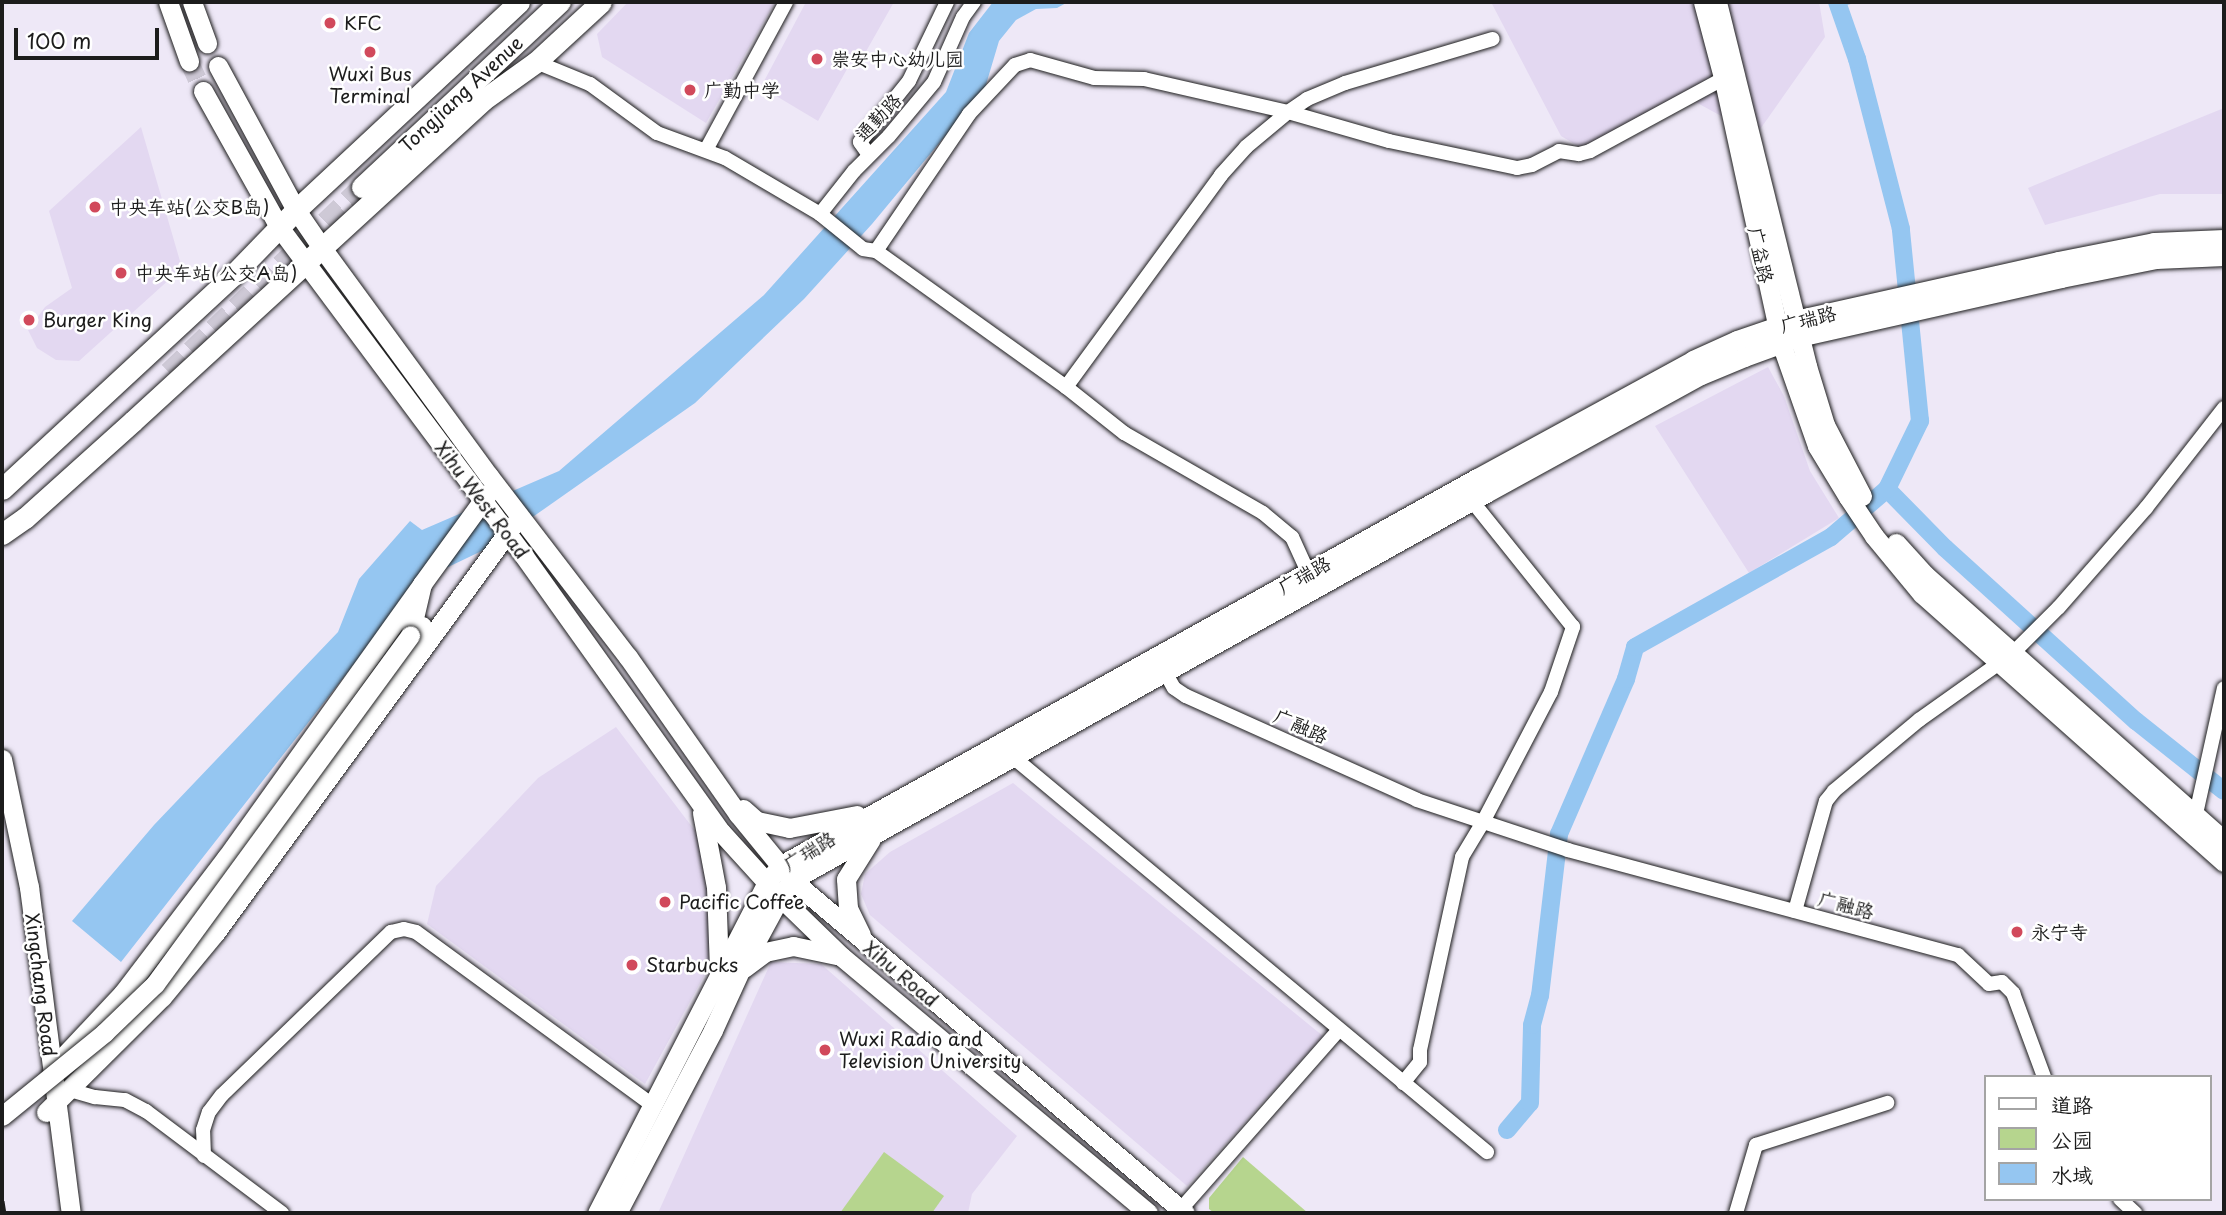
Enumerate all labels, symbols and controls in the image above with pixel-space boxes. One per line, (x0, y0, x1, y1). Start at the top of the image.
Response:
place label: KFC (344, 12, 382, 34)
scale bar (18, 14, 163, 58)
marker: KFC (322, 15, 338, 31)
text: 100 m (27, 24, 91, 56)
street label: Tongjiang Avenue (395, 31, 527, 157)
marker: Wuxi Bus Terminal (362, 44, 378, 60)
place label: 崇安中心幼儿园 (831, 48, 964, 70)
marker: 崇安中心幼儿园 (809, 51, 825, 67)
place label: Wuxi Bus Terminal (328, 63, 412, 107)
place label: 广勤中学 (704, 79, 780, 101)
marker: 广勤中学 (682, 82, 698, 98)
street label: 通勤路 (850, 88, 906, 146)
place label: 中央车站(公交B岛) (109, 196, 270, 218)
marker: 中央车站(公交B岛) (87, 199, 103, 215)
street label: 广益路 (1744, 225, 1778, 285)
place label: 中央车站(公交A岛) (135, 262, 298, 284)
marker: 中央车站(公交A岛) (113, 265, 129, 281)
street label: 广瑞路 (1778, 301, 1838, 337)
place label: Burger King (43, 309, 151, 331)
marker: Burger King (21, 312, 37, 328)
street label: Xihu West Road (430, 437, 534, 563)
street label: 广瑞路 (1274, 551, 1334, 599)
street label: 广融路 (1270, 704, 1332, 748)
street label: 广瑞路 (779, 827, 839, 875)
street label: 广融路 (1816, 887, 1876, 923)
place label: Pacific Coffee (679, 891, 806, 913)
marker: Pacific Coffee (657, 894, 673, 910)
street label: Xingchang Road (21, 912, 61, 1058)
place label: 永宁寺 (2031, 921, 2088, 943)
marker: 永宁寺 (2009, 924, 2025, 940)
street label: Xihu Road (859, 936, 943, 1012)
place label: Starbucks (646, 954, 738, 976)
marker: Starbucks (624, 957, 640, 973)
place label: Wuxi Radio and Television University (839, 1028, 1021, 1072)
marker: Wuxi Radio and Television University (817, 1042, 833, 1058)
legend (1984, 1075, 2212, 1201)
text: 道路 (2051, 1088, 2093, 1120)
text: 公园 (2051, 1123, 2093, 1155)
text: 水域 (2051, 1158, 2093, 1190)

